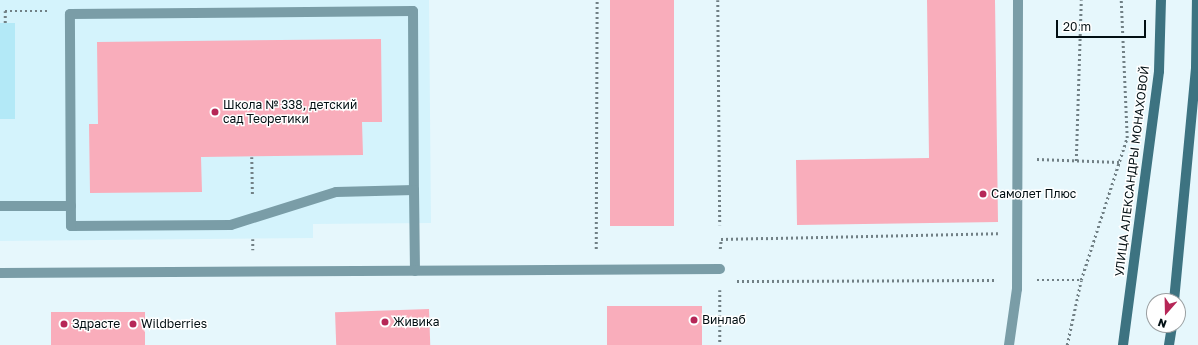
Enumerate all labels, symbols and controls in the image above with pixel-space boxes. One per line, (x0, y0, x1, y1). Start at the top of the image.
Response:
scale bar (1058, 12, 1148, 38)
text: 20 m (1063, 19, 1091, 34)
street label: УЛИЦА АЛЕКСАНДРЫ МОНАХОВОЙ (1112, 65, 1152, 277)
place label: Школа № 338, детский сад Теоретики (223, 98, 357, 126)
marker: Школа № 338, детский сад Теоретики (210, 107, 220, 117)
place label: Самолет Плюс (991, 187, 1076, 201)
marker: Самолет Плюс (978, 189, 988, 199)
north arrow (1146, 293, 1186, 333)
place label: Винлаб (702, 313, 746, 327)
place label: Живика (393, 315, 439, 329)
marker: Винлаб (689, 315, 699, 325)
text: N (1156, 316, 1168, 331)
place label: Здрасте (72, 317, 120, 331)
place label: Wildberries (141, 317, 207, 331)
marker: Живика (380, 317, 390, 327)
marker: Здрасте (59, 319, 69, 329)
marker: Wildberries (128, 319, 138, 329)

